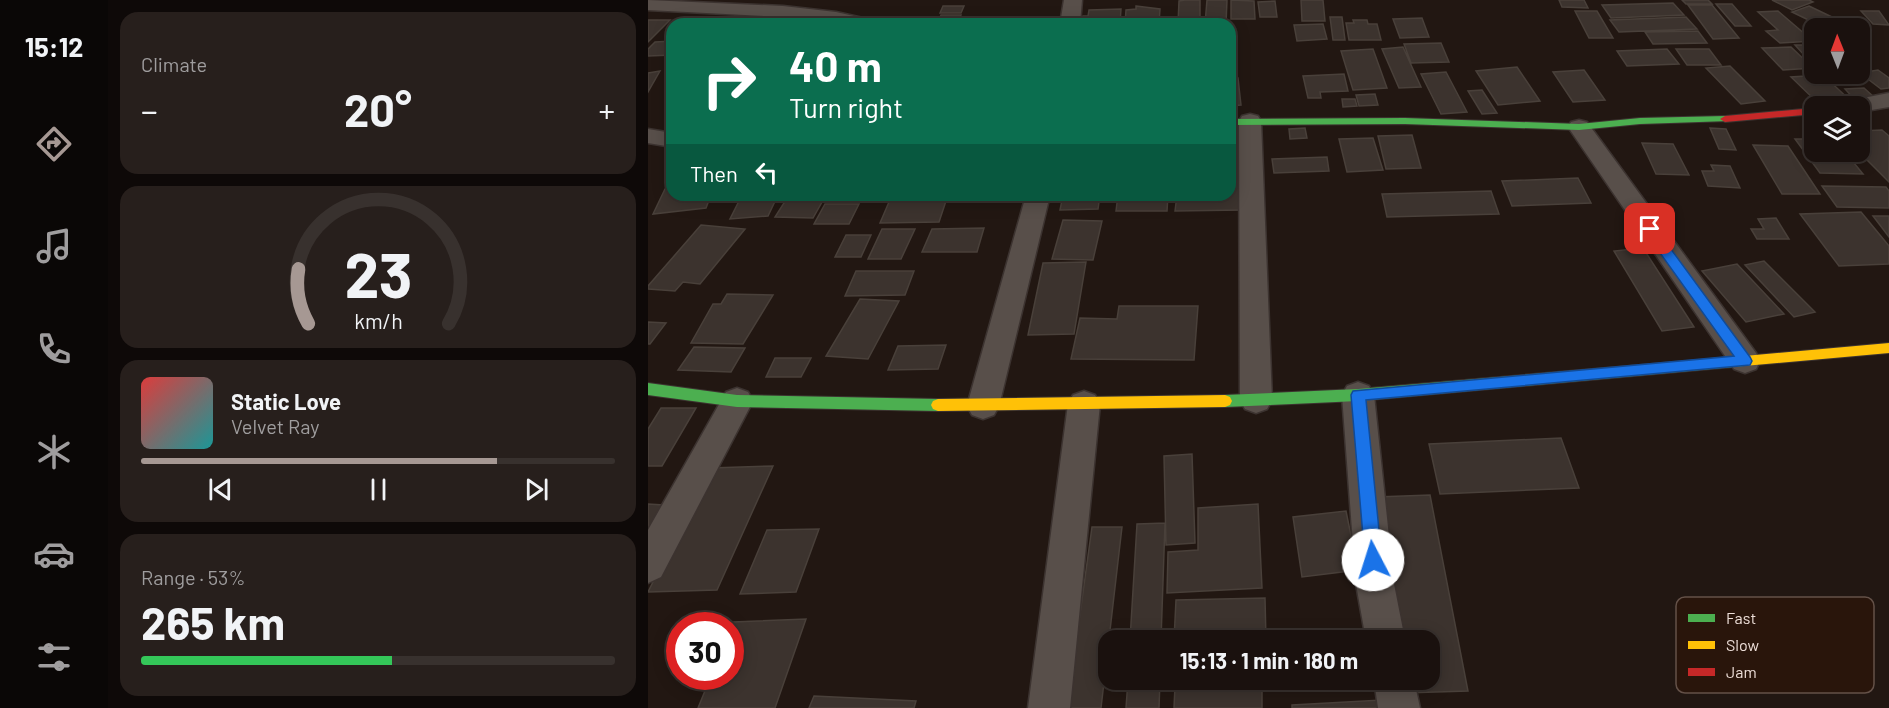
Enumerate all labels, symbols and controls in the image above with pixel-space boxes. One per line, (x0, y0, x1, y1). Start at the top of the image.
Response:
north arrow (1804, 18, 1870, 84)
map controls (1804, 18, 1870, 162)
text: 15:12 (25, 30, 83, 62)
text: 40 m (789, 40, 882, 90)
icon: right (690, 42, 768, 120)
text: Climate (141, 52, 207, 76)
text: 20° (344, 82, 412, 136)
text: − (141, 90, 158, 130)
text: + (599, 90, 615, 130)
text: Turn right (789, 91, 903, 123)
button: layers (1804, 96, 1870, 162)
icon: directions (33, 123, 75, 165)
icon: left (750, 156, 783, 189)
text: Then (690, 160, 738, 186)
pin (1624, 203, 1675, 254)
icon: arrive (1633, 212, 1666, 245)
icon: music (33, 225, 75, 267)
text: 23 (344, 236, 412, 310)
text: km/h (354, 308, 402, 333)
icon: phone (33, 328, 75, 370)
text: Static Love (231, 388, 341, 414)
text: Velvet Ray (231, 414, 320, 438)
icon: climate (33, 431, 75, 473)
icon: previous (204, 473, 237, 506)
icon: pause (362, 473, 395, 506)
icon: next (520, 473, 553, 506)
position arrow (1341, 528, 1405, 592)
icon: car (33, 533, 75, 575)
text: Range · 53% (141, 565, 245, 589)
text: 265 km (141, 595, 285, 649)
legend (1676, 597, 1874, 693)
text: Fast (1726, 608, 1756, 627)
speed limit sign: 30 (666, 612, 744, 690)
text: Slow (1726, 635, 1759, 654)
icon: filters (33, 636, 75, 678)
text: 15:13 · 1 min · 180 m (1180, 647, 1358, 673)
text: Jam (1726, 662, 1757, 681)

